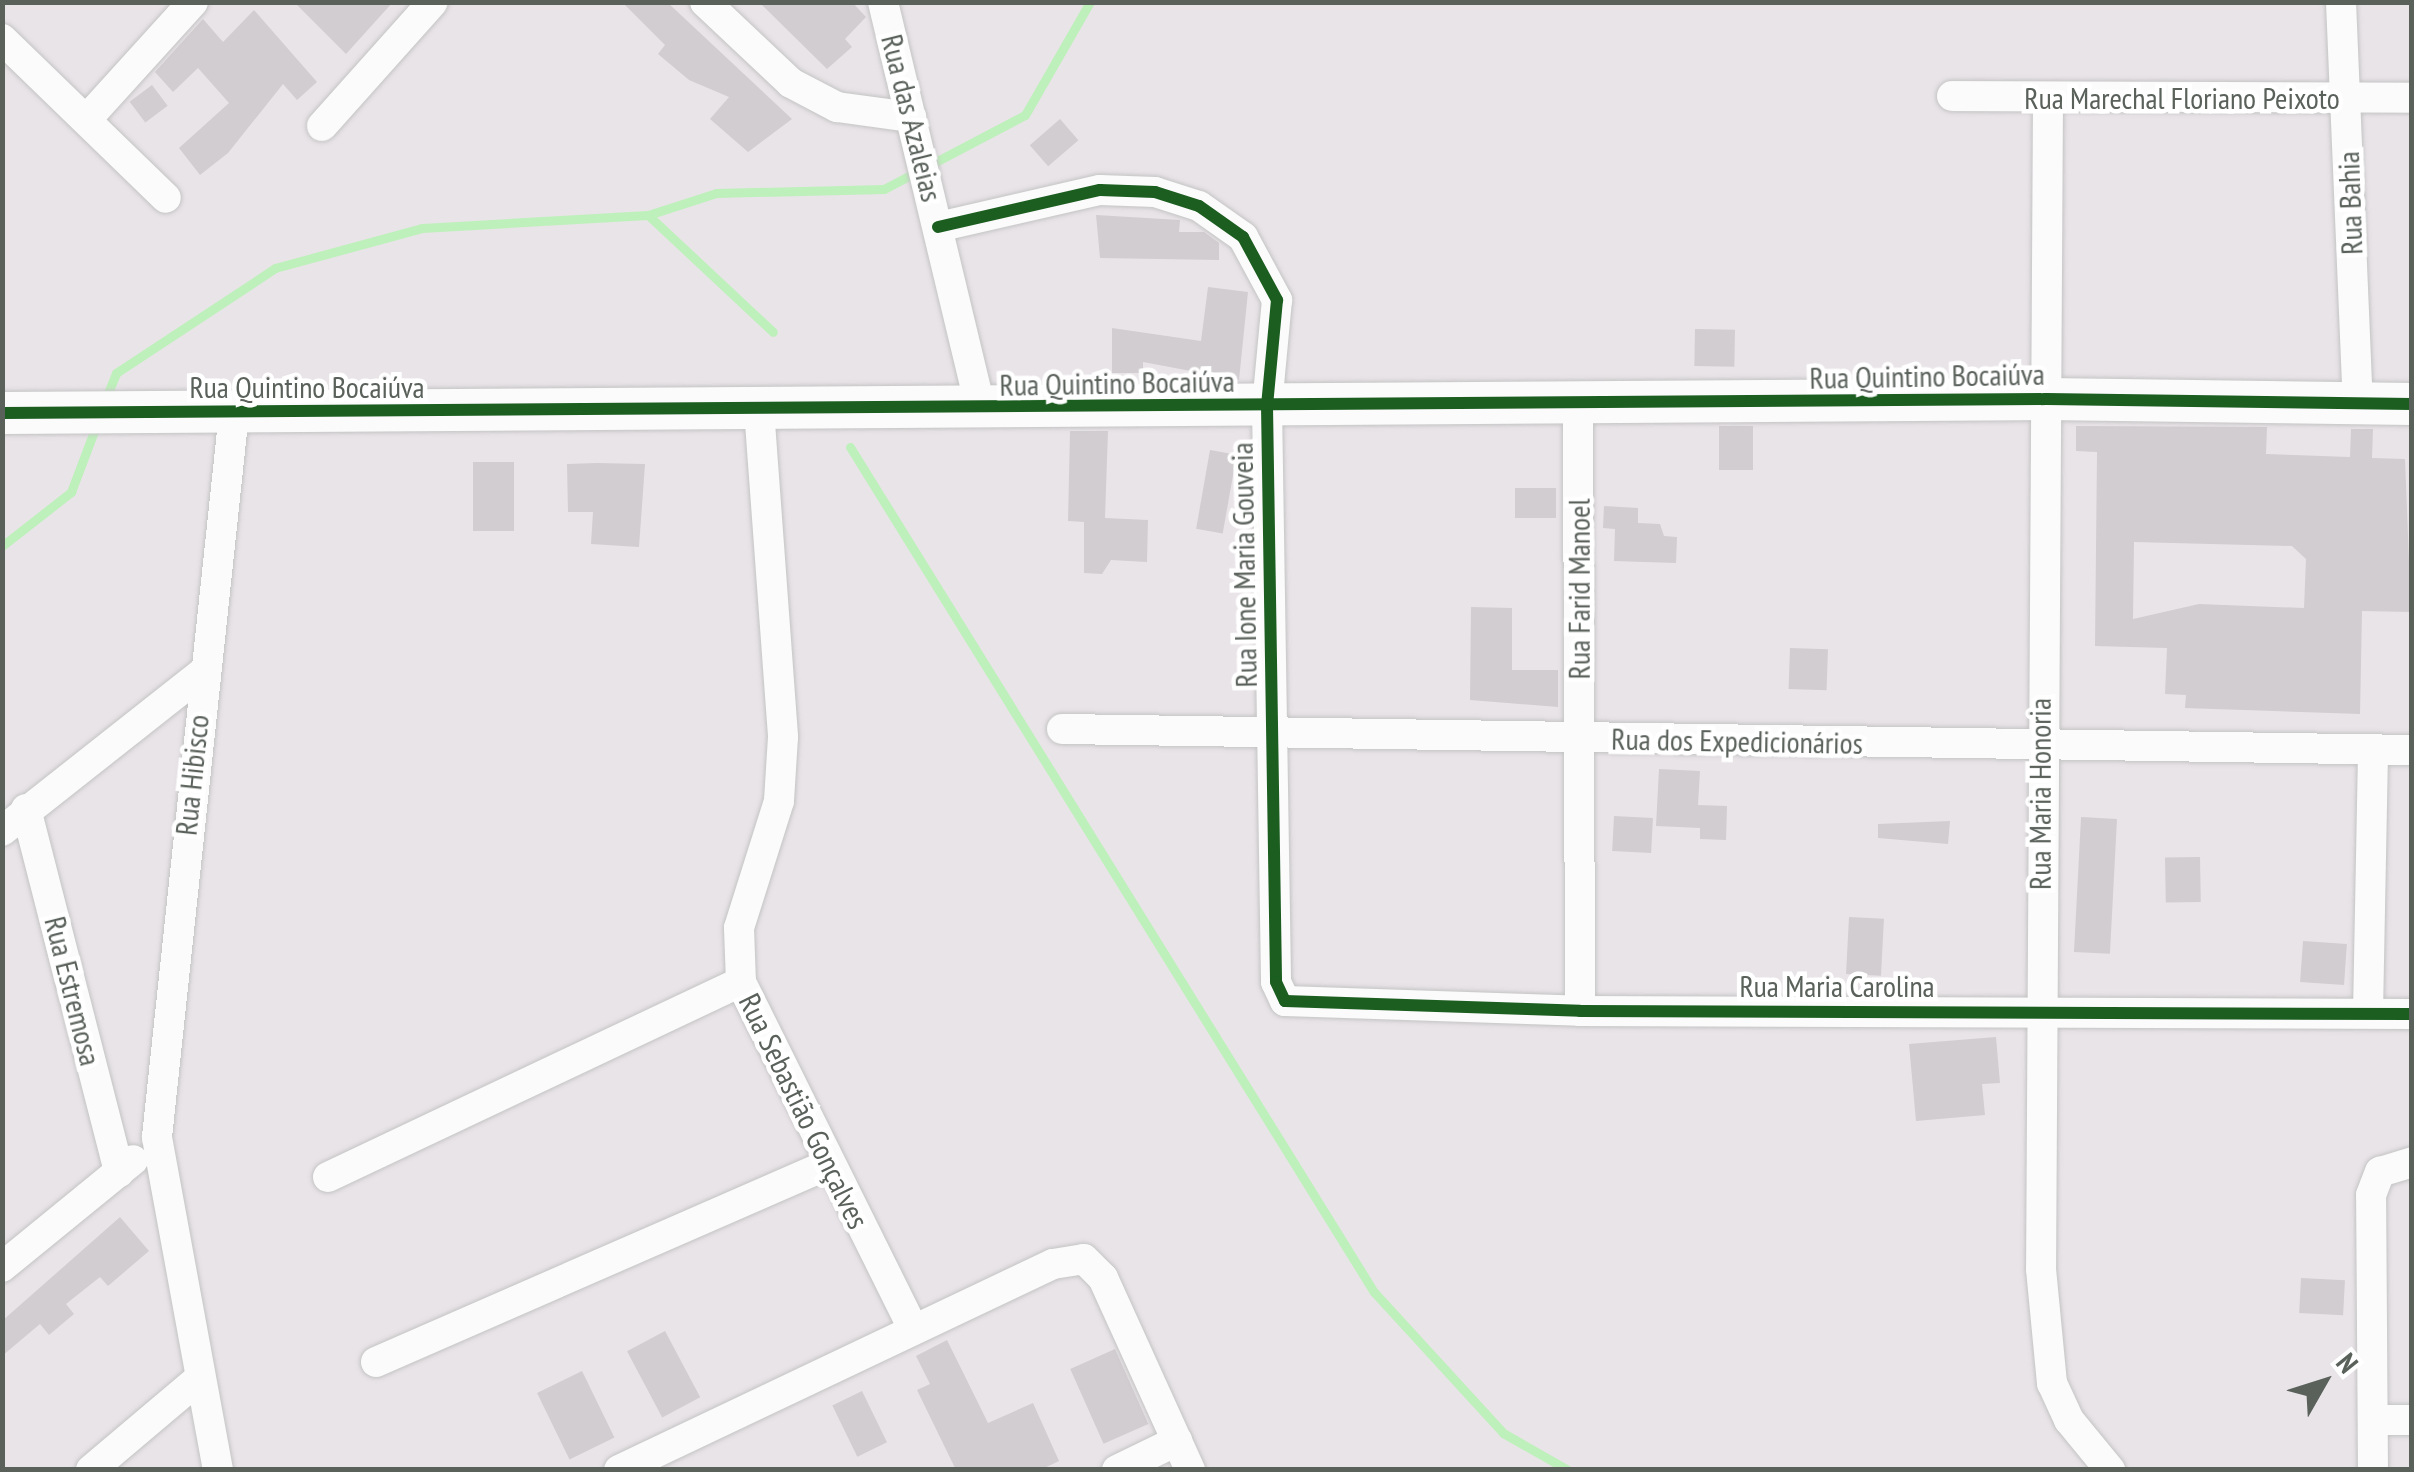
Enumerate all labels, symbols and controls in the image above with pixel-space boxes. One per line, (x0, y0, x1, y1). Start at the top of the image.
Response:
street label: Rua das Azaleias (874, 30, 950, 206)
street label: Rua Marechal Floriano Peixoto (2024, 80, 2340, 116)
street label: Rua Bahia (2330, 151, 2370, 255)
street label: Rua Quintino Bocaiúva (1809, 356, 2045, 396)
street label: Rua Quintino Bocaiúva (999, 363, 1235, 403)
street label: Rua Quintino Bocaiúva (189, 369, 425, 405)
street label: Rua Ione Maria Gouveia (1224, 442, 1264, 688)
street label: Rua Farid Manoel (1561, 499, 1597, 679)
street label: Rua Maria Honoria (2022, 698, 2058, 890)
street label: Rua Hibisco (168, 713, 216, 837)
street label: Rua dos Expedicionários (1611, 721, 1863, 761)
street label: Rua Estremosa (37, 913, 109, 1069)
street label: Rua Maria Carolina (1739, 968, 1935, 1004)
street label: Rua Sebastião Gonçalves (731, 988, 877, 1234)
north arrow (2274, 1332, 2374, 1432)
text: N (2329, 1345, 2367, 1380)

